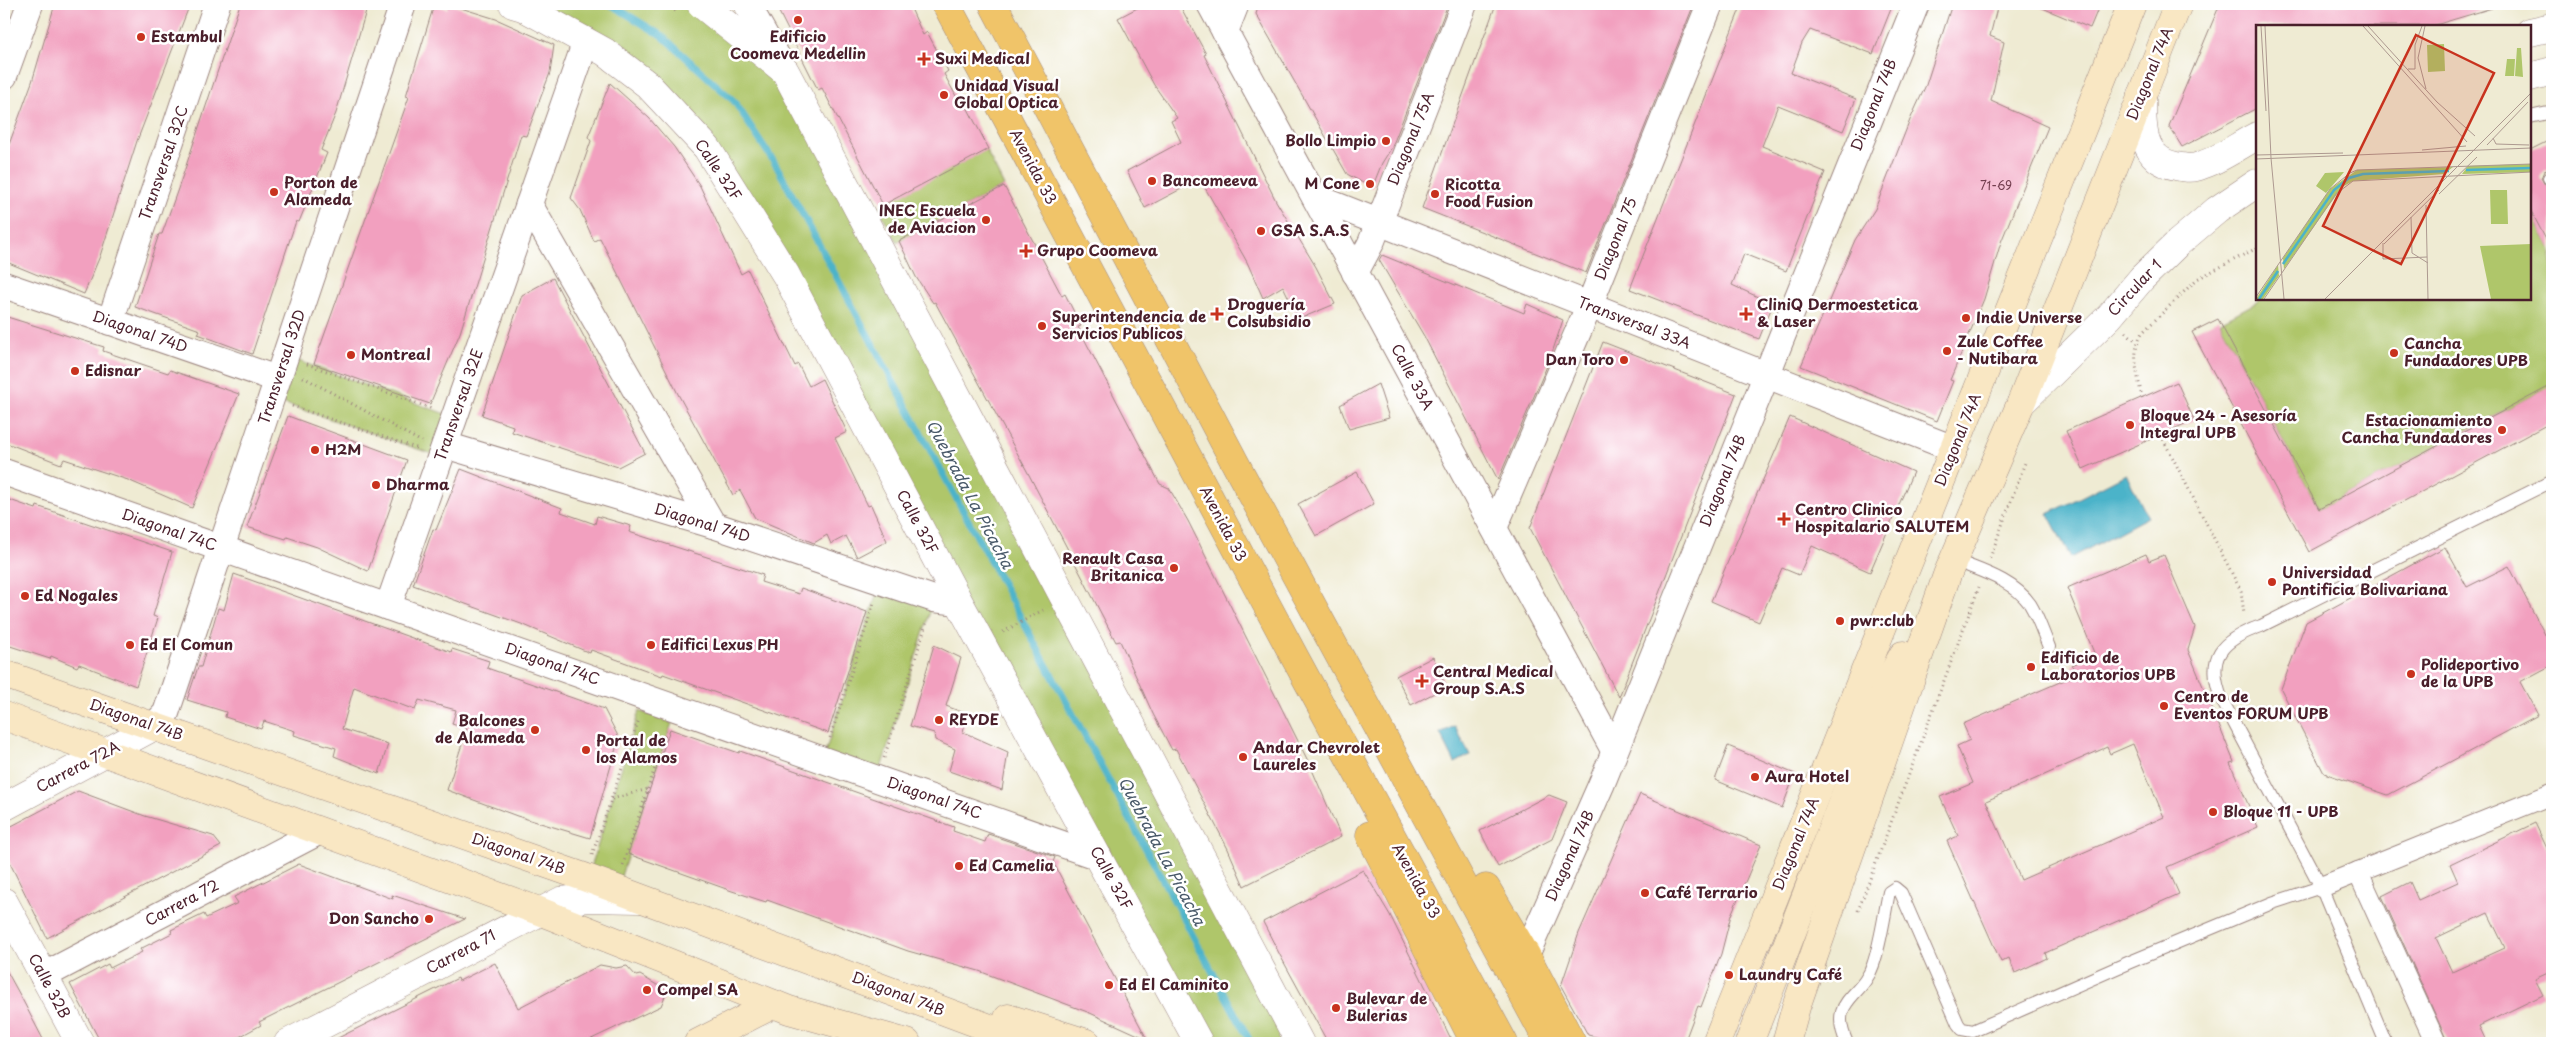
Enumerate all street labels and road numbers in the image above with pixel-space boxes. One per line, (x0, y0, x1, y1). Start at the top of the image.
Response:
street label: Diagonal 74A (2119, 23, 2178, 124)
street label: Diagonal 74B (1844, 55, 1902, 154)
street label: Diagonal 75A (1380, 88, 1439, 189)
street label: Transversal 32C (132, 102, 193, 223)
street label: Avenida 33 (1005, 124, 1064, 208)
street label: Calle 32F (690, 134, 748, 205)
street label: Diagonal 75 (1587, 193, 1642, 284)
street label: Circular 1 (2101, 253, 2166, 321)
street label: Transversal 33A (1575, 289, 1694, 354)
street label: Diagonal 74D (90, 304, 191, 358)
street label: Transversal 32D (251, 306, 310, 427)
street label: Calle 33A (1386, 339, 1440, 414)
street label: Transversal 32E (428, 345, 488, 464)
street label: Diagonal 74A (1927, 389, 1986, 490)
street label: Diagonal 74B (1693, 431, 1751, 530)
street label: Avenida 33 (1195, 481, 1254, 565)
street label: Calle 32F (892, 485, 945, 558)
street label: Diagonal 74D (652, 496, 753, 547)
street label: Diagonal 74C (119, 502, 220, 556)
street label: Diagonal 74C (502, 636, 603, 690)
street label: Diagonal 74B (87, 692, 187, 745)
street label: Carrera 72A (31, 734, 123, 797)
street label: Diagonal 74C (884, 770, 985, 824)
street label: Diagonal 74A (1765, 793, 1824, 894)
street label: Diagonal 74B (1538, 806, 1599, 905)
street label: Diagonal 74B (469, 826, 569, 879)
street label: Avenida 33 (1387, 839, 1447, 922)
street label: Calle 32F (1085, 841, 1139, 914)
street label: Carrera 72 (140, 873, 222, 931)
street label: Carrera 71 (421, 923, 499, 979)
street label: Calle 32B (24, 949, 77, 1022)
street label: Diagonal 74B (849, 964, 948, 1021)

